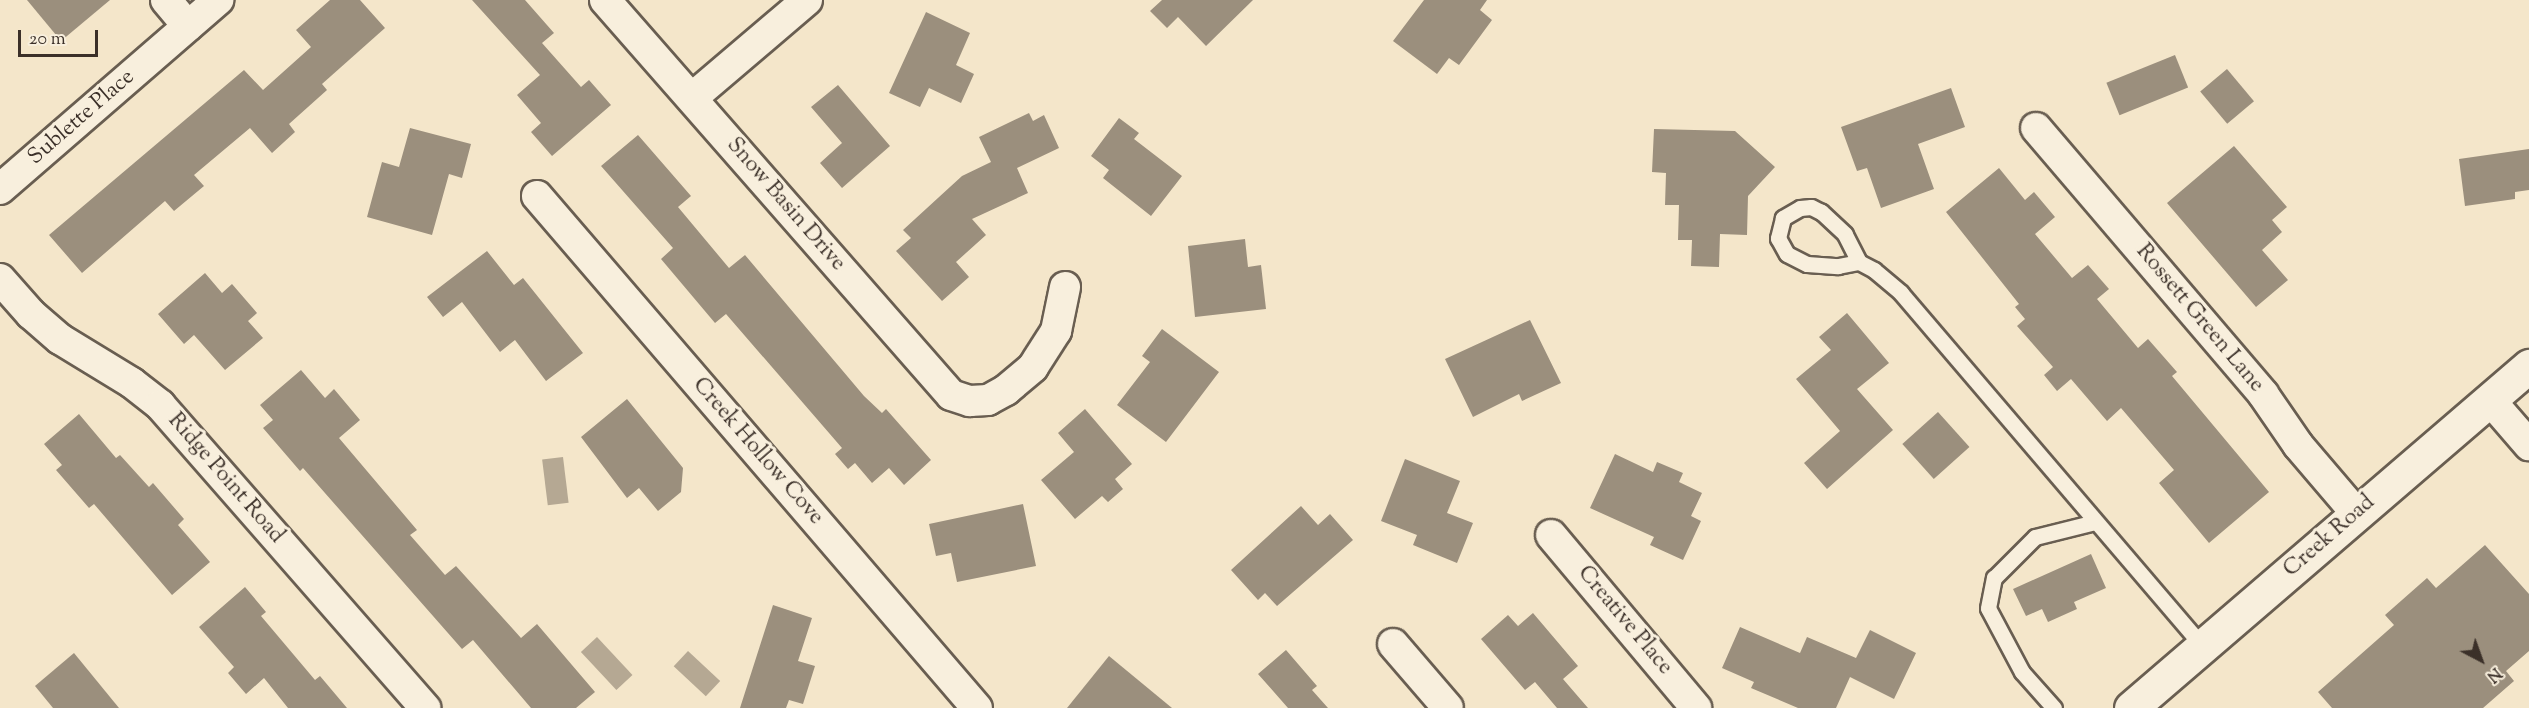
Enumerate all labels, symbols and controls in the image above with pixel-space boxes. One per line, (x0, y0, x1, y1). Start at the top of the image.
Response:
scale bar (21, 18, 100, 56)
text: 20 m (29, 27, 66, 53)
street label: Sublette Place (23, 65, 141, 171)
street label: Snow Basin Drive (720, 133, 850, 277)
street label: Rossett Green Lane (2129, 240, 2269, 398)
street label: Creek Hollow Cove (686, 373, 828, 531)
street label: Ridge Point Road (161, 408, 289, 550)
street label: Creek Road (2279, 490, 2381, 584)
street label: Creative Place (1571, 561, 1677, 681)
north arrow (2451, 630, 2511, 690)
text: N (2481, 661, 2506, 687)

